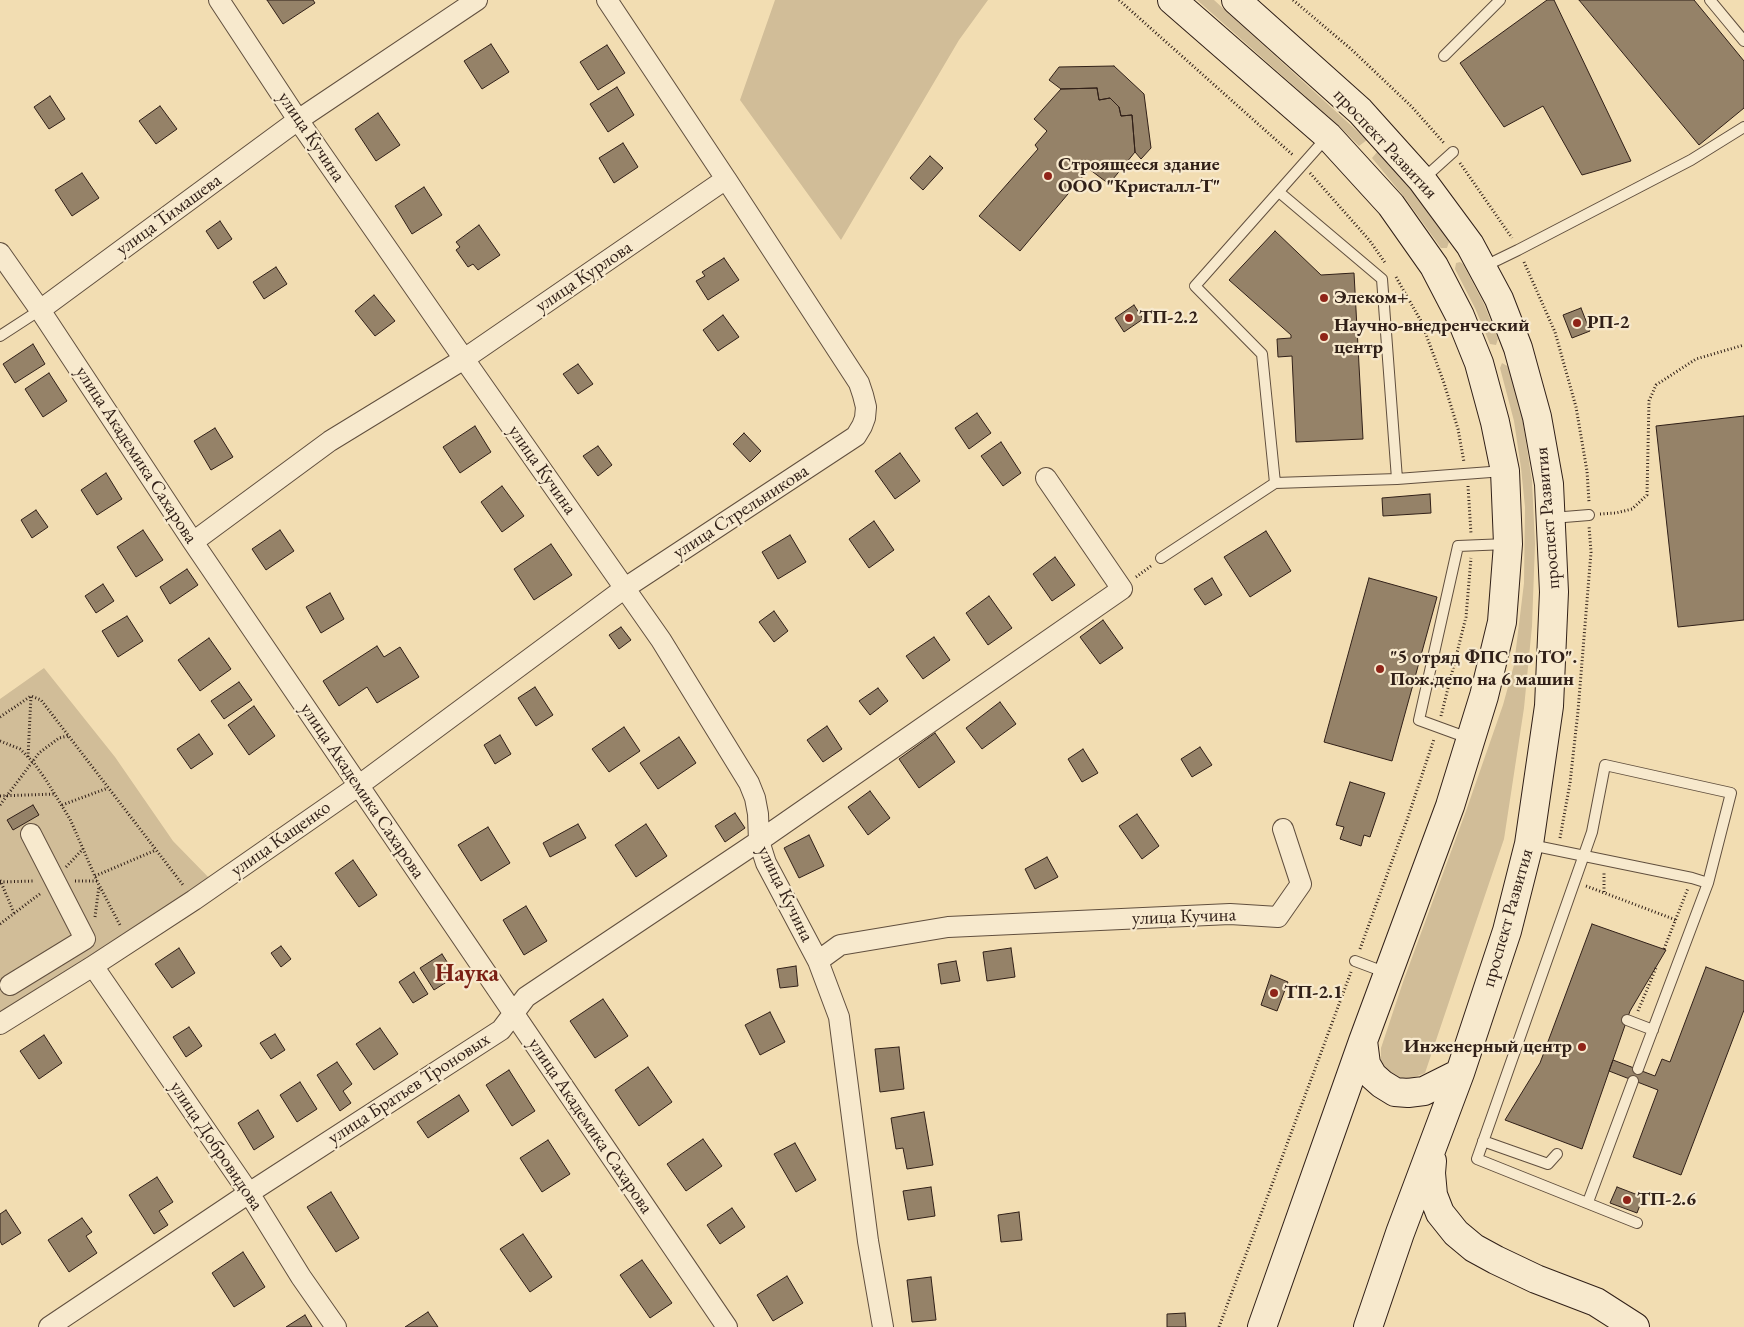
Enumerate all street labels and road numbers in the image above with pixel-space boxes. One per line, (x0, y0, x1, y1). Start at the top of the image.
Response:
street label: проспект Развития (1328, 84, 1442, 204)
street label: улица Кучина (272, 87, 350, 187)
street label: улица Тимашева (112, 169, 226, 261)
street label: улица Курлова (531, 236, 637, 318)
street label: улица Академика Сахарова (70, 362, 202, 548)
street label: улица Кучина (503, 421, 581, 519)
street label: проспект Развития (1530, 446, 1566, 590)
street label: улица Стрельникова (669, 460, 813, 564)
street label: улица Академика Сахарова (295, 699, 429, 883)
street label: улица Кащенко (227, 796, 335, 882)
street label: улица Кучина (752, 842, 818, 946)
street label: проспект Развития (1477, 846, 1539, 990)
street label: улица Кучина (1131, 904, 1237, 930)
street label: улица Братьев Троновых (324, 1028, 494, 1150)
street label: улица Академика Сахарова (523, 1034, 657, 1218)
street label: улица Добровидова (164, 1077, 268, 1215)

